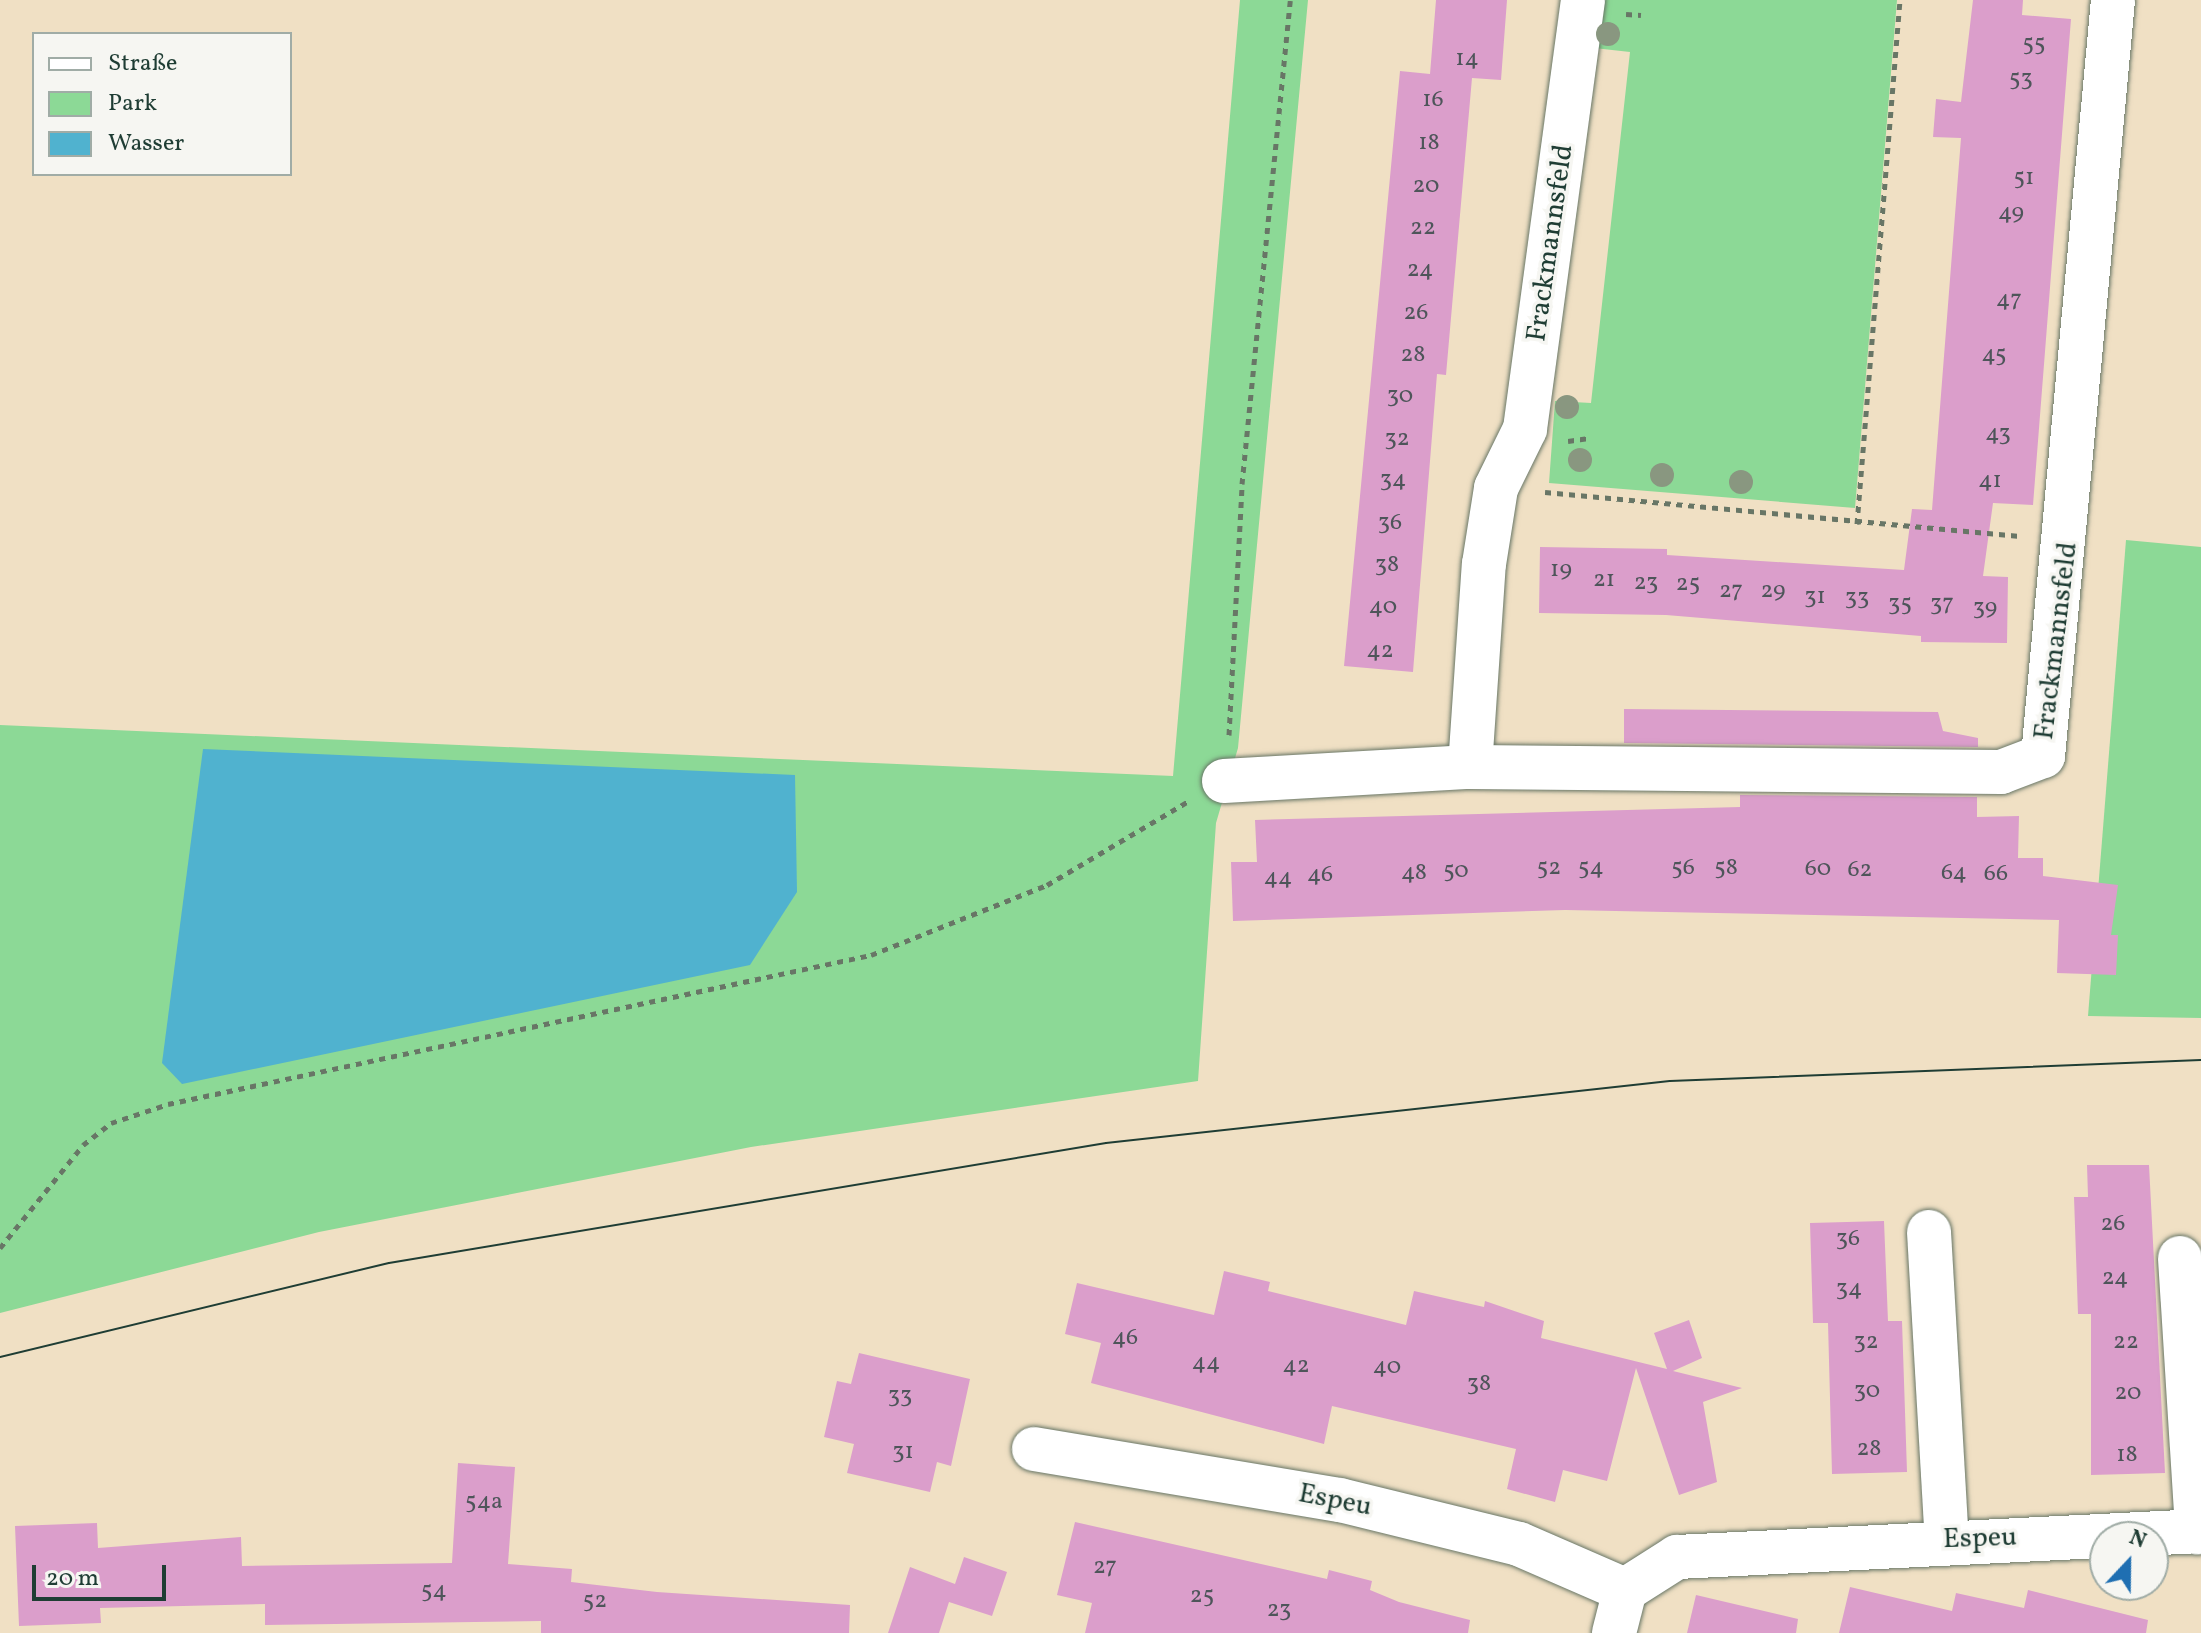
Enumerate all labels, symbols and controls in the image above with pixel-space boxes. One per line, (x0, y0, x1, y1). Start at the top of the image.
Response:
house number: 55 (2022, 31, 2046, 59)
legend (32, 32, 292, 176)
house number: 14 (1455, 46, 1479, 74)
text: Straße (108, 47, 177, 81)
house number: 53 (2009, 66, 2033, 94)
text: Park (108, 87, 157, 121)
house number: 16 (1422, 87, 1444, 115)
text: Wasser (108, 127, 184, 161)
house number: 18 (1418, 130, 1440, 158)
street label: Frackmannsfeld (1521, 142, 1581, 344)
house number: 51 (2014, 165, 2034, 193)
house number: 20 (1412, 173, 1440, 201)
house number: 49 (1998, 200, 2024, 228)
house number: 22 (1410, 215, 1436, 243)
house number: 24 (1407, 257, 1433, 285)
house number: 47 (1996, 287, 2022, 315)
house number: 26 (1403, 300, 1429, 328)
house number: 28 (1400, 342, 1426, 370)
house number: 45 (1981, 342, 2007, 370)
house number: 30 (1387, 383, 1413, 411)
house number: 43 (1985, 421, 2011, 449)
house number: 32 (1384, 426, 1410, 454)
house number: 34 (1380, 467, 1406, 495)
house number: 41 (1978, 468, 2002, 496)
house number: 36 (1378, 510, 1402, 538)
street label: Frackmannsfeld (2028, 540, 2086, 742)
house number: 38 (1375, 552, 1399, 580)
house number: 19 (1550, 557, 1572, 585)
house number: 21 (1593, 567, 1615, 595)
house number: 23 (1634, 570, 1658, 598)
house number: 25 (1676, 571, 1700, 599)
house number: 27 (1719, 578, 1743, 606)
house number: 29 (1760, 578, 1786, 606)
house number: 31 (1804, 584, 1826, 612)
house number: 33 (1845, 585, 1869, 613)
house number: 35 (1888, 591, 1912, 619)
house number: 37 (1930, 591, 1954, 619)
house number: 40 (1369, 594, 1397, 622)
house number: 39 (1973, 595, 1997, 623)
house number: 42 (1366, 638, 1394, 666)
house number: 52 (1537, 855, 1561, 883)
house number: 54 (1578, 855, 1604, 883)
house number: 56 (1671, 855, 1695, 883)
house number: 58 (1714, 855, 1738, 883)
house number: 60 (1805, 856, 1831, 884)
house number: 62 (1847, 857, 1873, 885)
house number: 50 (1443, 858, 1469, 886)
house number: 48 (1401, 860, 1427, 888)
house number: 64 (1941, 860, 1967, 888)
house number: 66 (1984, 861, 2008, 889)
house number: 46 (1307, 862, 1333, 890)
house number: 44 (1264, 865, 1292, 893)
house number: 26 (2100, 1211, 2126, 1239)
house number: 36 (1836, 1226, 1860, 1254)
house number: 24 (2102, 1265, 2128, 1293)
house number: 34 (1836, 1276, 1862, 1304)
house number: 46 (1112, 1325, 1138, 1353)
house number: 32 (1853, 1329, 1879, 1357)
house number: 22 (2113, 1329, 2139, 1357)
house number: 44 (1192, 1350, 1220, 1378)
house number: 42 (1282, 1353, 1310, 1381)
house number: 40 (1373, 1354, 1401, 1382)
house number: 38 (1467, 1371, 1491, 1399)
house number: 30 (1854, 1378, 1880, 1406)
house number: 20 (2114, 1380, 2142, 1408)
house number: 33 (888, 1383, 912, 1411)
house number: 28 (1856, 1436, 1882, 1464)
house number: 31 (892, 1439, 914, 1467)
house number: 18 (2116, 1442, 2138, 1470)
street label: Espeu (1296, 1477, 1374, 1525)
house number: 54a (465, 1489, 503, 1517)
street label: Espeu (1942, 1521, 2018, 1557)
north arrow (2089, 1521, 2169, 1601)
text: N (2124, 1523, 2151, 1558)
scale bar (36, 1549, 170, 1599)
house number: 27 (1093, 1554, 1117, 1582)
text: 20 m (46, 1562, 99, 1596)
house number: 54 (421, 1578, 447, 1606)
house number: 25 (1190, 1583, 1214, 1611)
house number: 52 (583, 1588, 607, 1616)
house number: 23 (1267, 1597, 1291, 1625)

